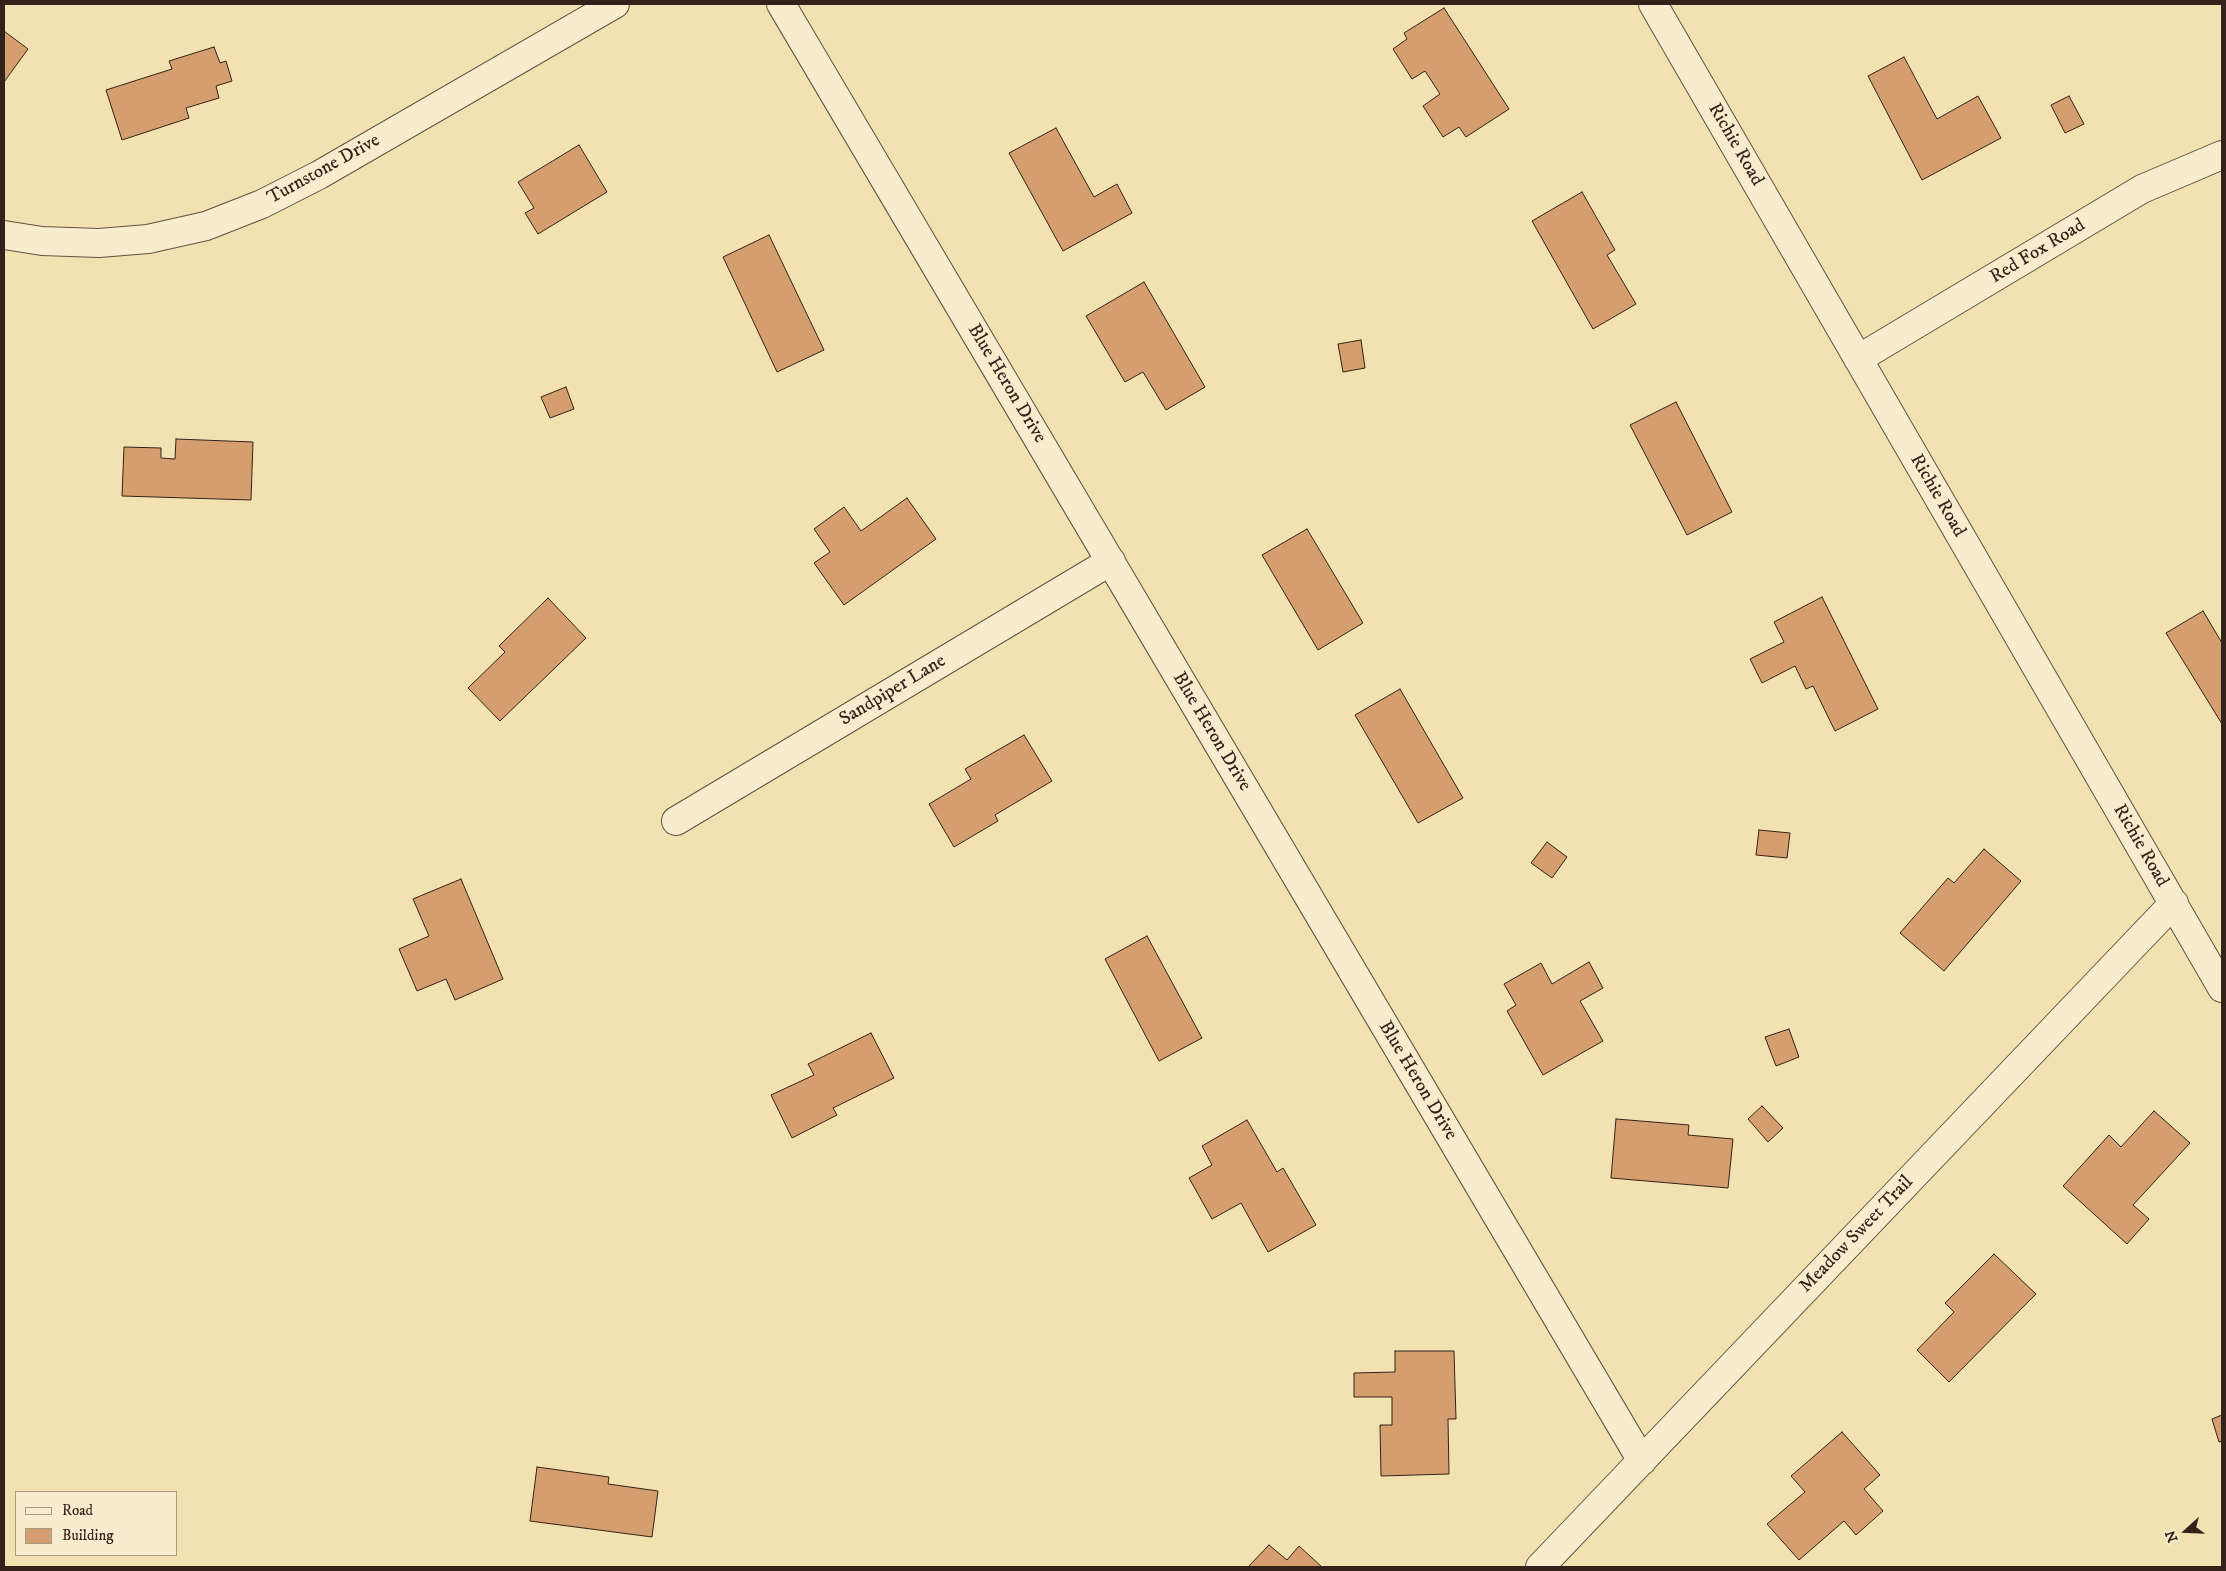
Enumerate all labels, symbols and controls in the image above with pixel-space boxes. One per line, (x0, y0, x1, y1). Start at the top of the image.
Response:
street label: Richie Road (1702, 100, 1768, 190)
street label: Turnstone Drive (264, 130, 384, 210)
street label: Red Fox Road (1986, 215, 2090, 289)
street label: Blue Heron Drive (962, 320, 1050, 448)
street label: Richie Road (1904, 451, 1970, 541)
street label: Sandpiper Lane (836, 650, 950, 732)
street label: Blue Heron Drive (1167, 668, 1255, 796)
street label: Richie Road (2107, 801, 2173, 891)
street label: Blue Heron Drive (1373, 1017, 1461, 1145)
street label: Meadow Sweet Trail (1795, 1172, 1919, 1298)
legend (15, 1491, 178, 1556)
text: Road (62, 1501, 93, 1520)
north arrow (2161, 1506, 2211, 1556)
text: Building (62, 1526, 114, 1545)
text: N (2161, 1528, 2182, 1545)

